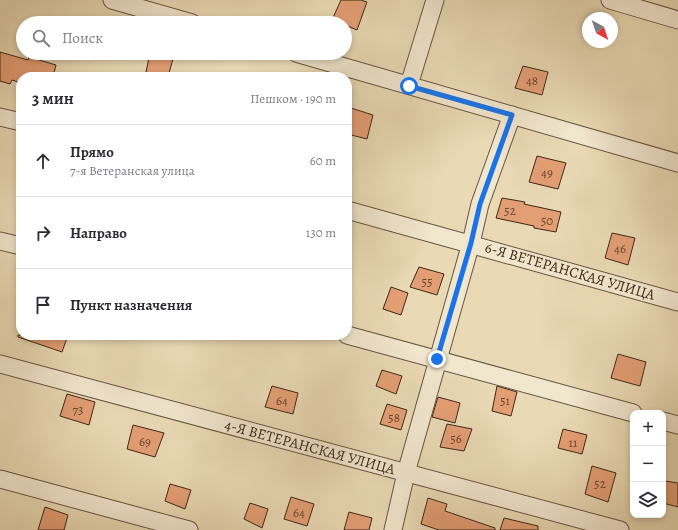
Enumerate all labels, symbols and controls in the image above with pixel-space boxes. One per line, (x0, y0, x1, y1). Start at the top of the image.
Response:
north arrow (582, 12, 618, 48)
search box (16, 16, 352, 60)
icon: search (30, 27, 52, 49)
text: Поиск (62, 28, 103, 48)
house number: 48 (526, 72, 538, 89)
route start (400, 77, 418, 95)
text: 3 мин (32, 87, 74, 110)
text: Пешком · 190 m (250, 90, 336, 107)
text: Прямо (70, 142, 114, 162)
icon: ahead (32, 150, 54, 172)
text: 60 m (310, 152, 336, 169)
text: 7-я Ветеранская улица (70, 162, 195, 179)
house number: 49 (541, 164, 553, 181)
house number: 52 (504, 202, 516, 219)
house number: 50 (541, 212, 553, 229)
icon: right (32, 222, 54, 244)
text: Направо (70, 223, 127, 243)
text: 130 m (306, 224, 336, 241)
street label: 6-Я ВЕТЕРАНСКАЯ УЛИЦА (483, 237, 657, 305)
house number: 46 (614, 240, 626, 257)
house number: 55 (421, 273, 433, 290)
icon: arrive (32, 294, 54, 316)
text: Пункт назначения (70, 295, 192, 315)
route end (428, 350, 446, 368)
house number: 64 (276, 392, 288, 409)
house number: 51 (500, 392, 511, 409)
house number: 73 (73, 401, 83, 418)
house number: 58 (388, 409, 400, 426)
map controls (630, 410, 666, 518)
button: + (630, 410, 666, 446)
street label: 4-Я ВЕТЕРАНСКАЯ УЛИЦА (223, 415, 398, 479)
house number: 56 (450, 430, 462, 447)
house number: 69 (139, 433, 151, 450)
house number: 11 (569, 434, 578, 451)
button: − (630, 446, 666, 482)
house number: 52 (594, 475, 606, 492)
button: layers (630, 482, 666, 518)
house number: 64 (293, 504, 305, 521)

